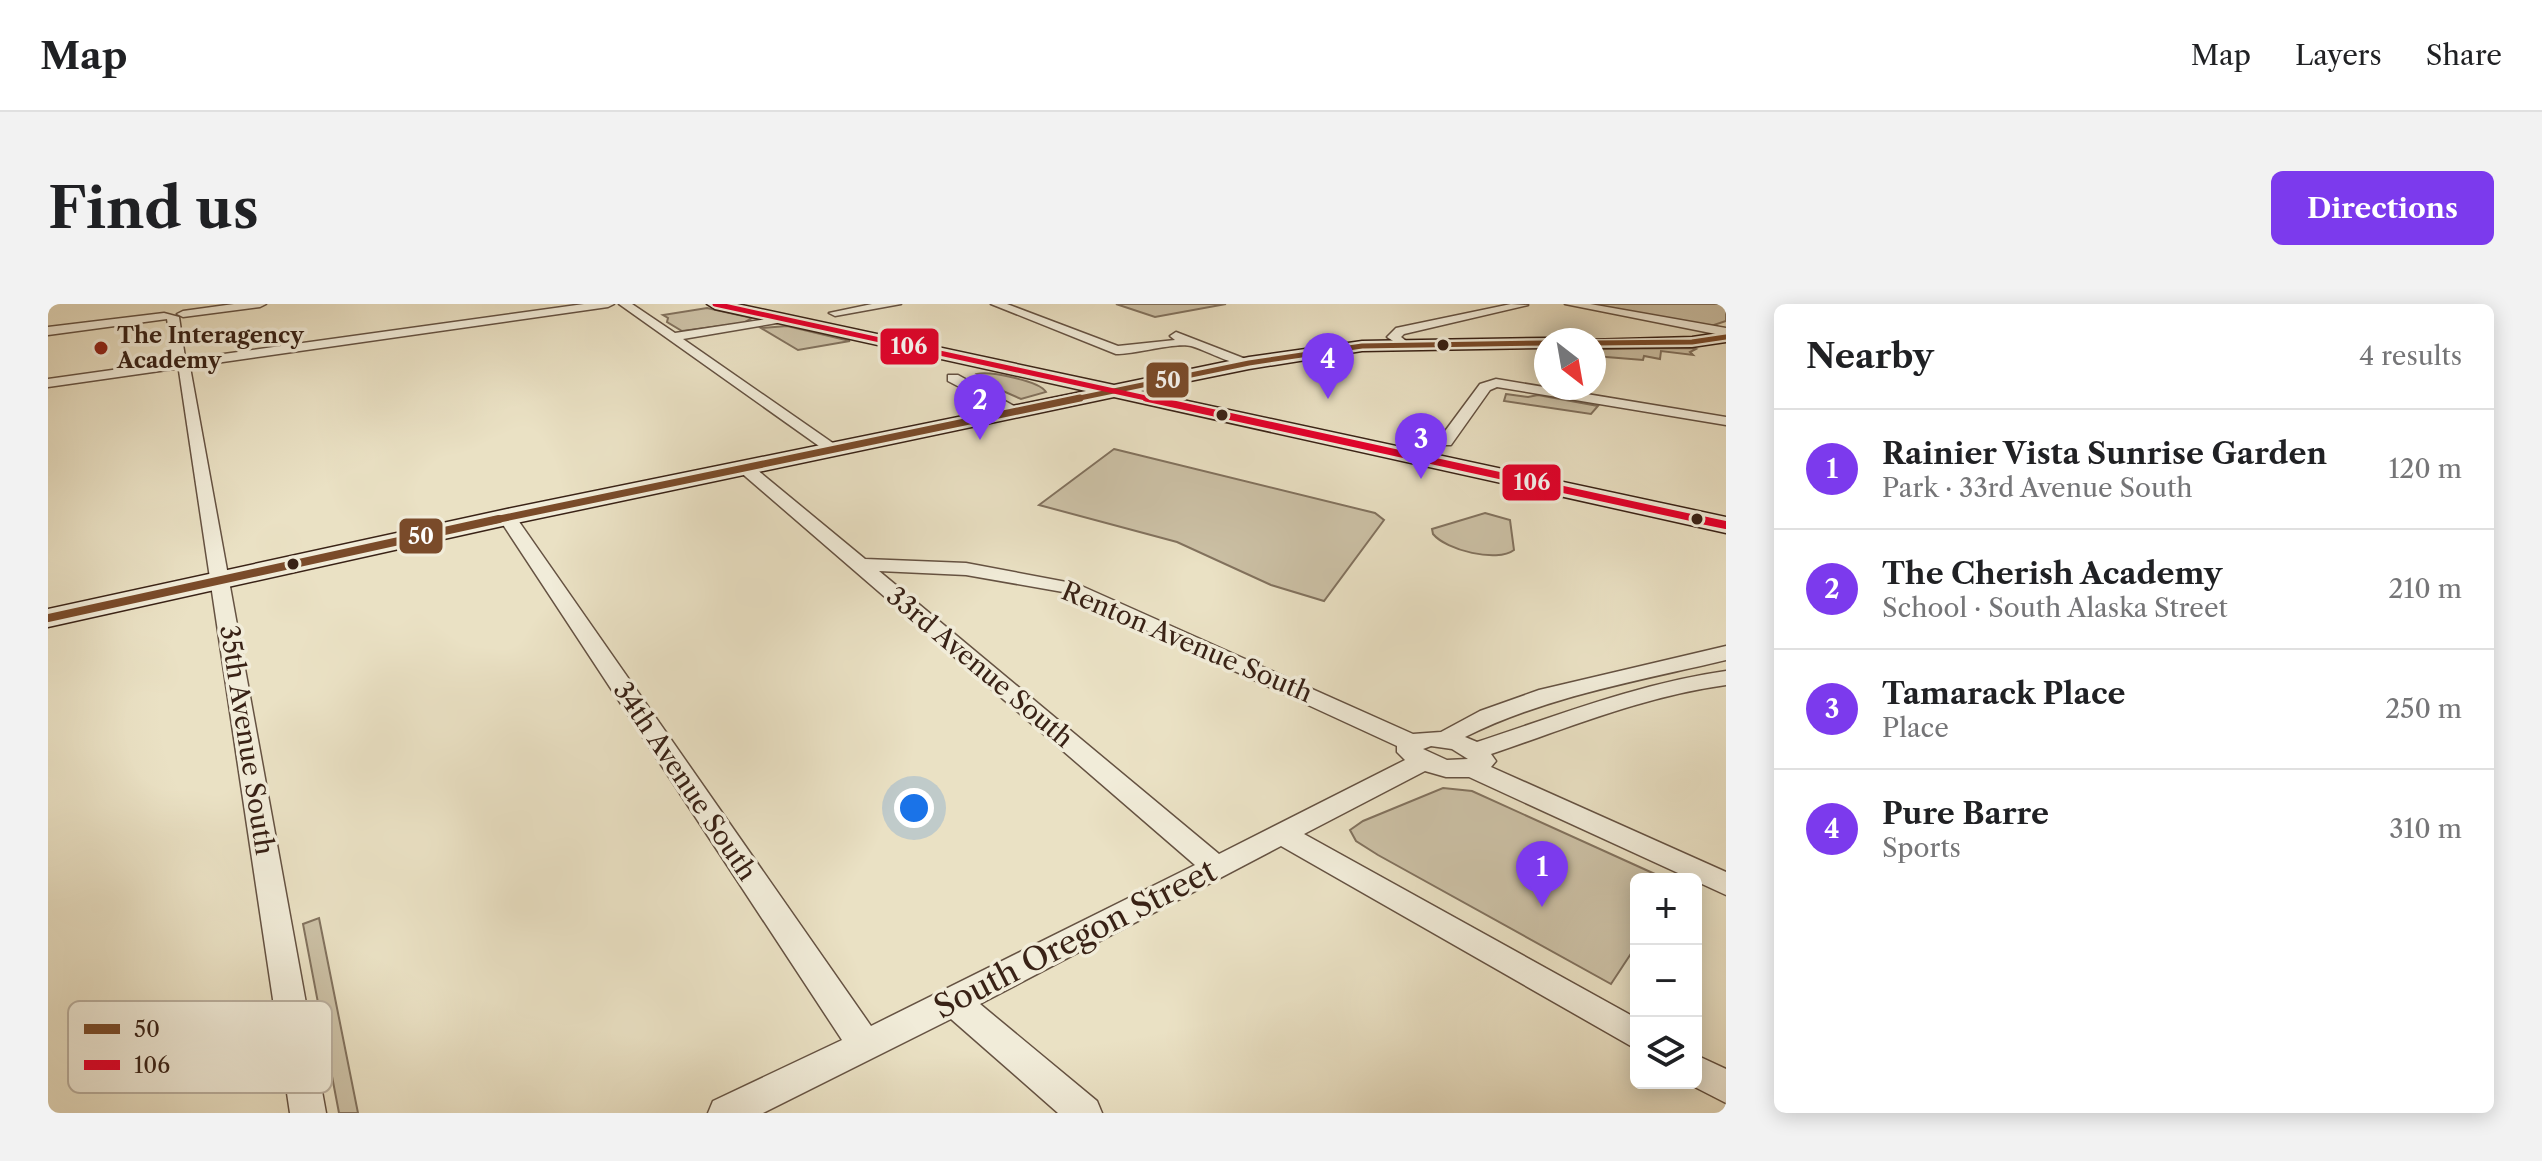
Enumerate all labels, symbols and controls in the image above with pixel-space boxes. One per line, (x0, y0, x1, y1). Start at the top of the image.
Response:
text: Map (40, 32, 128, 79)
text: Map (2191, 38, 2251, 72)
text: Layers (2295, 38, 2382, 72)
text: Share (2426, 38, 2502, 72)
button: Directions (2271, 171, 2494, 245)
text: Find us (48, 174, 259, 243)
place label: The Interagency Academy (116, 322, 304, 374)
line badge: 106 (879, 327, 940, 366)
north arrow (1534, 328, 1606, 400)
text: 106 (891, 333, 927, 360)
pin: 4 (1302, 333, 1354, 399)
text: Nearby (1806, 335, 1934, 377)
unlabelled marker (1435, 337, 1451, 353)
marker: The Interagency Academy (92, 339, 110, 357)
text: 4 results (2359, 340, 2462, 372)
line badge: 50 (1145, 361, 1190, 399)
text: 50 (1155, 367, 1181, 394)
pin: 2 (954, 374, 1006, 440)
unlabelled marker (1214, 407, 1230, 423)
pin: 3 (1395, 413, 1447, 479)
text: Rainier Vista Sunrise Garden (1882, 435, 2327, 472)
text: 1 (1826, 453, 1838, 485)
text: 120 m (2388, 453, 2462, 485)
line badge: 106 (1501, 463, 1562, 502)
text: 106 (1514, 469, 1550, 496)
text: Park · 33rd Avenue South (1882, 472, 2192, 504)
unlabelled marker (1689, 511, 1705, 527)
line badge: 50 (398, 517, 444, 555)
text: 50 (408, 523, 434, 550)
text: The Cherish Academy (1882, 555, 2222, 592)
unlabelled marker (285, 556, 301, 572)
text: 2 (1824, 573, 1840, 605)
text: 210 m (2389, 573, 2462, 605)
street label: Renton Avenue South (1057, 575, 1317, 709)
street label: 33rd Avenue South (880, 580, 1080, 754)
text: School · South Alaska Street (1882, 592, 2228, 624)
street label: 35th Avenue South (213, 623, 281, 857)
street label: 34th Avenue South (607, 675, 763, 887)
text: Tamarack Place (1882, 675, 2125, 712)
text: 3 (1825, 693, 1839, 725)
text: 250 m (2385, 693, 2462, 725)
text: Place (1882, 712, 1949, 744)
your location (894, 788, 934, 828)
text: Pure Barre (1882, 795, 2049, 832)
text: 4 (1824, 813, 1840, 845)
text: 310 m (2389, 813, 2462, 845)
text: Sports (1882, 832, 1961, 864)
pin: 1 (1516, 841, 1568, 907)
street label: South Oregon Street (927, 850, 1223, 1027)
map controls (1630, 873, 1702, 1089)
button: + (1630, 873, 1702, 945)
button: − (1630, 945, 1702, 1017)
legend (68, 1001, 332, 1093)
text: 50 (134, 1016, 160, 1043)
button: layers (1630, 1017, 1702, 1089)
text: 106 (134, 1052, 170, 1079)

